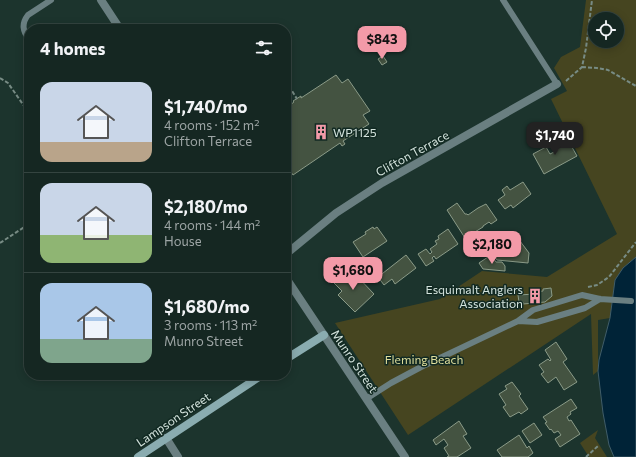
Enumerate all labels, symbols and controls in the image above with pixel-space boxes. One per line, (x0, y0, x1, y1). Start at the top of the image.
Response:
map controls (588, 12, 624, 48)
button: locate (588, 12, 624, 48)
pin: $843 (358, 26, 406, 60)
text: $843 (366, 31, 398, 47)
icon: filters (253, 37, 275, 59)
text: 4 homes (40, 38, 105, 59)
text: $1,740/mo (164, 96, 247, 117)
icon: home (72, 98, 120, 146)
text: 4 rooms · 152 m² (164, 117, 259, 133)
pin: $1,740 (522, 122, 588, 156)
building icon: WP1125 (312, 123, 330, 141)
place label: WP1125 (333, 125, 377, 139)
street label: Clifton Terrace (373, 127, 451, 179)
text: $1,740 (535, 127, 575, 143)
text: Clifton Terrace (164, 133, 252, 149)
text: $2,180/mo (164, 196, 248, 217)
icon: home (72, 199, 120, 247)
text: 4 rooms · 144 m² (164, 217, 260, 233)
pin: $2,180 (459, 231, 525, 265)
text: House (164, 233, 202, 249)
text: $2,180 (472, 236, 512, 252)
pin: $1,680 (320, 257, 386, 291)
text: $1,680 (332, 262, 374, 278)
place label: Esquimalt Anglers Association (426, 282, 523, 310)
building icon: Esquimalt Anglers Association (526, 287, 544, 305)
text: $1,680/mo (164, 296, 250, 317)
icon: home (72, 299, 120, 347)
text: 3 rooms · 113 m² (164, 317, 257, 333)
street label: Munro Street (329, 327, 381, 395)
text: Munro Street (164, 333, 243, 349)
park label: Fleming Beach (385, 352, 463, 366)
street label: Lampson Street (133, 389, 213, 449)

